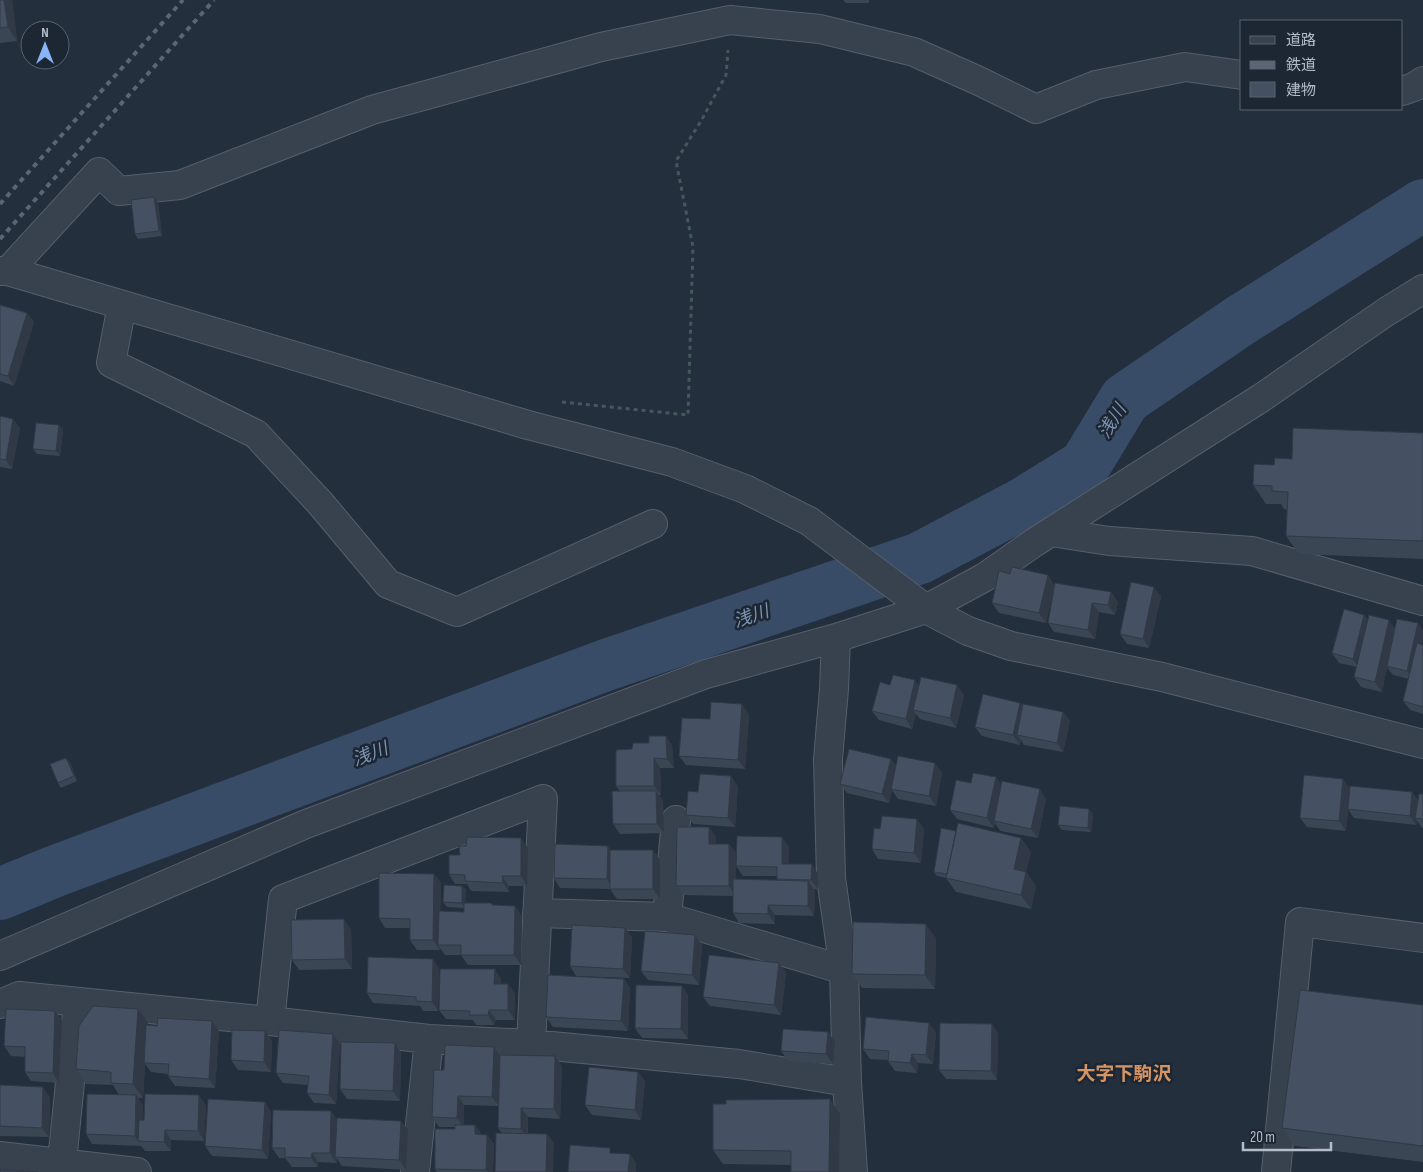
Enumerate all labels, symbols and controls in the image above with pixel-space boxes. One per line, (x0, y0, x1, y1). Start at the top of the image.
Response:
north arrow (20, 20, 70, 70)
legend (1240, 20, 1403, 110)
text: N (41, 24, 49, 41)
text: 道路 (1286, 31, 1316, 50)
text: 鉄道 (1286, 56, 1316, 75)
text: 建物 (1286, 81, 1316, 100)
water label: 浅川 (1094, 399, 1132, 442)
water label: 浅川 (731, 600, 773, 632)
water label: 浅川 (350, 737, 393, 771)
district label: 大字下駒沢 (1076, 1063, 1172, 1086)
scale bar (1243, 1120, 1330, 1152)
text: 20 m (1250, 1128, 1275, 1147)

